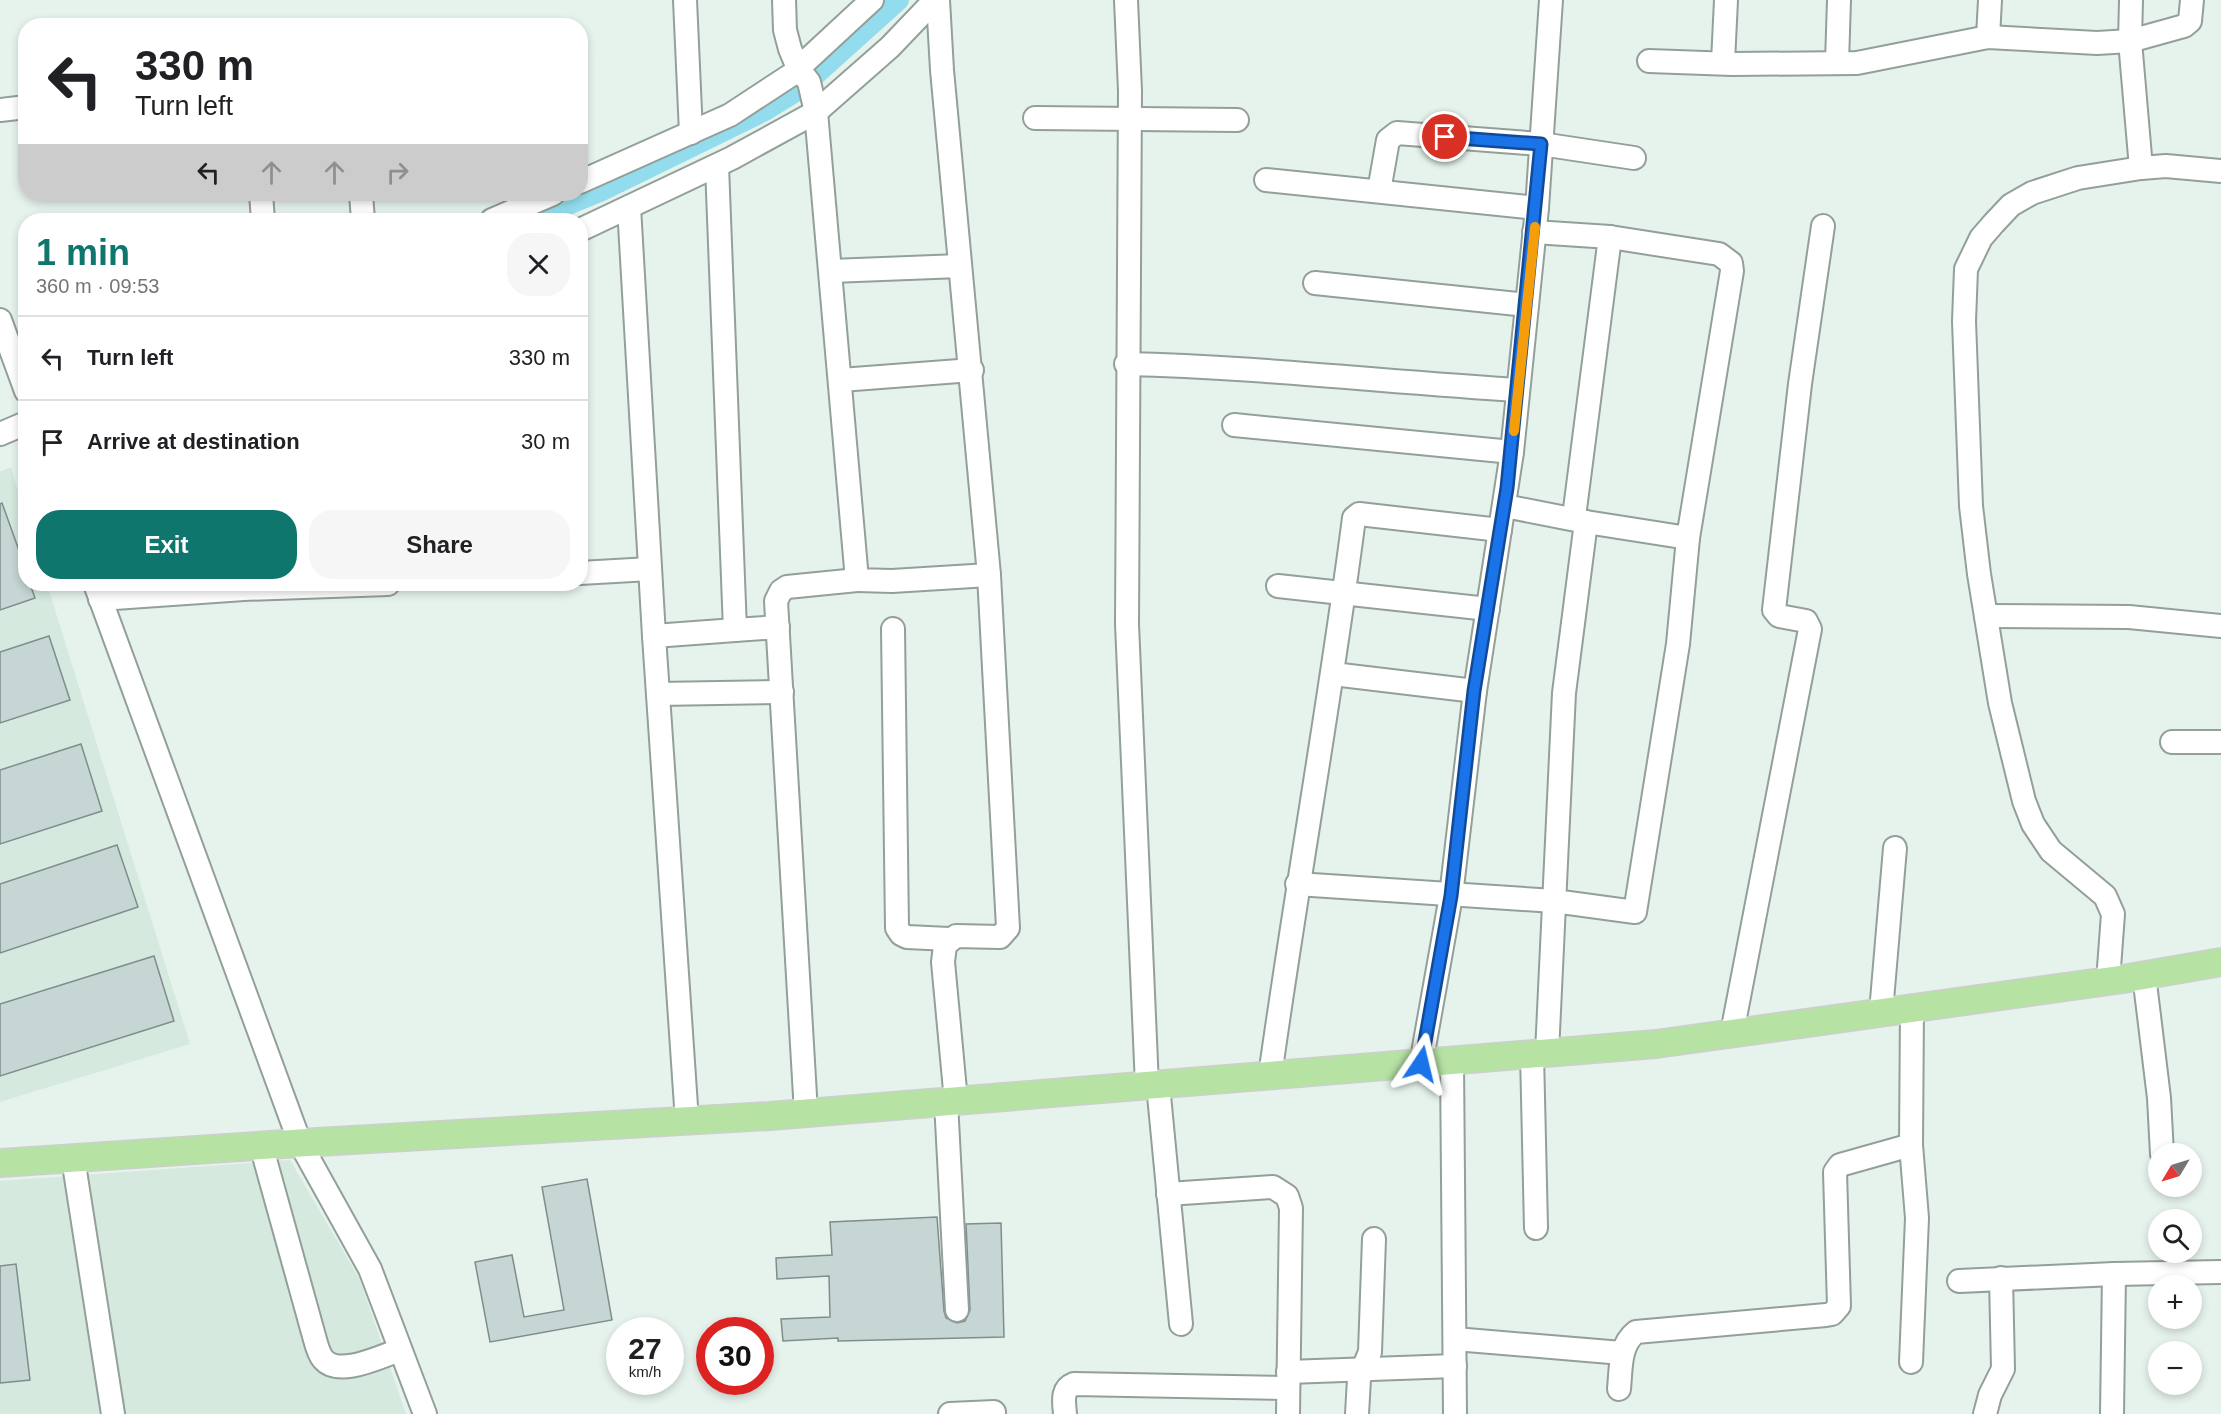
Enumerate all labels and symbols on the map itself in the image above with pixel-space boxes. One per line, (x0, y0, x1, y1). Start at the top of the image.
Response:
pin (1419, 111, 1470, 162)
position arrow (1389, 1032, 1453, 1096)
north arrow (2148, 1143, 2202, 1197)
speed limit sign: 30 (696, 1317, 774, 1395)

